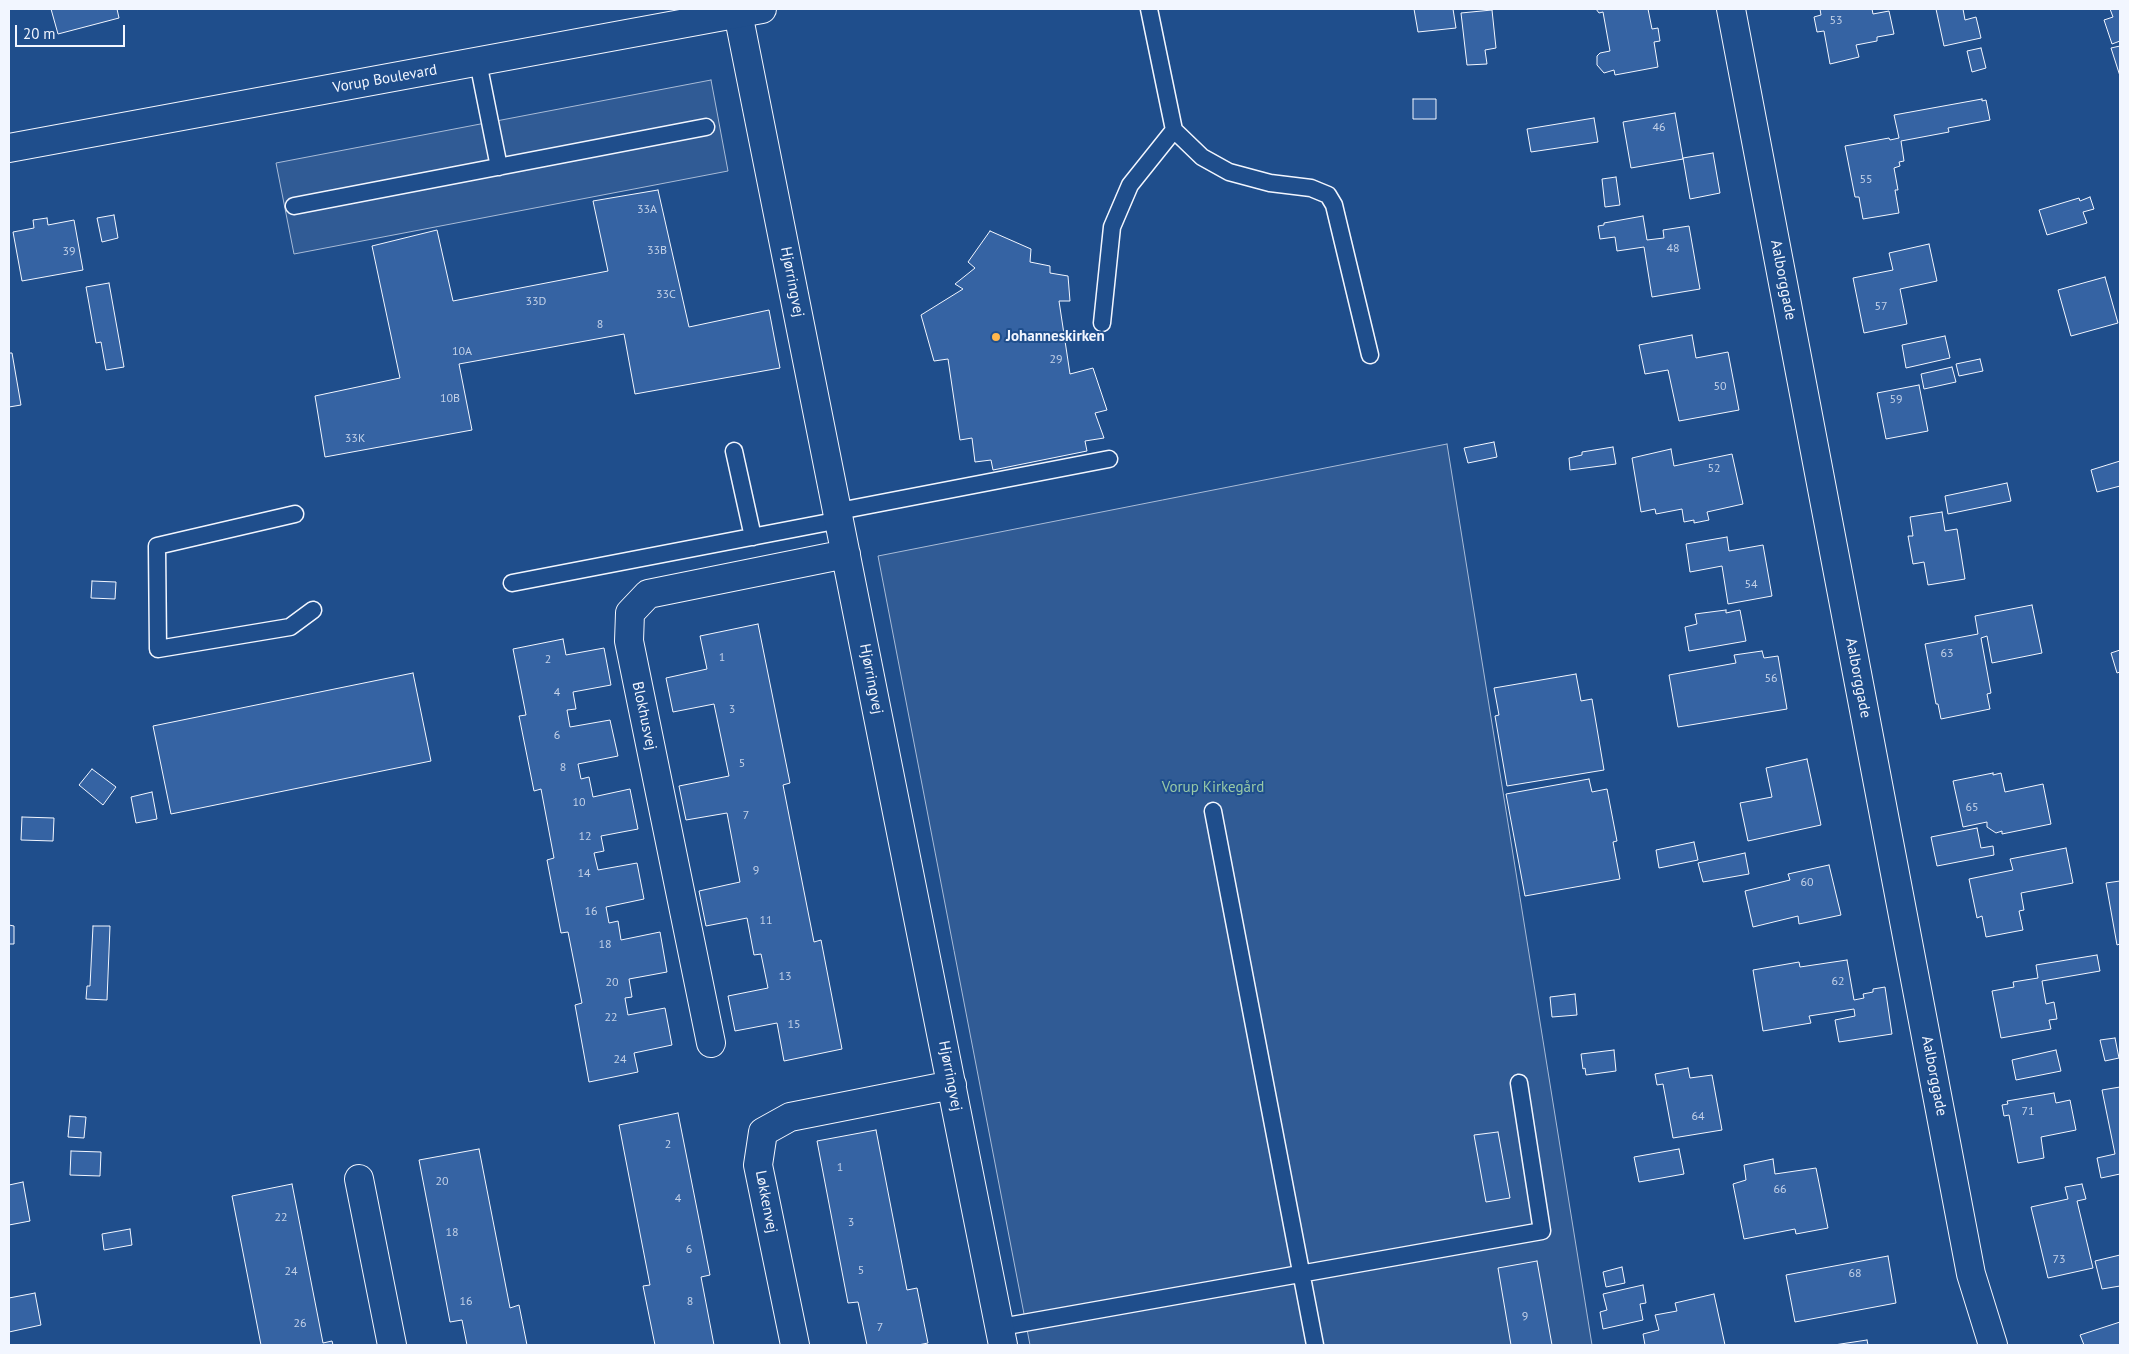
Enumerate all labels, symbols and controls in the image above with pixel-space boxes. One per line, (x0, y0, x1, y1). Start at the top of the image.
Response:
house number: 53 (1829, 14, 1843, 28)
scale bar (18, 15, 128, 47)
text: 20 m (23, 24, 56, 43)
street label: Vorup Boulevard (332, 61, 438, 97)
house number: 46 (1652, 121, 1666, 135)
house number: 55 (1859, 173, 1873, 187)
house number: 33A (637, 203, 657, 217)
street label: Aalborggade (1766, 238, 1800, 322)
house number: 48 (1666, 242, 1680, 256)
house number: 33B (647, 244, 667, 258)
house number: 39 (62, 245, 76, 259)
street label: Hjørringvej (776, 245, 808, 319)
house number: 33C (656, 288, 676, 302)
house number: 33D (526, 295, 546, 309)
house number: 57 (1874, 300, 1888, 314)
house number: 8 (597, 318, 603, 332)
place label: Johanneskirken (1006, 328, 1105, 346)
marker: Johanneskirken (990, 331, 1002, 343)
house number: 10A (452, 345, 472, 359)
house number: 29 (1049, 353, 1063, 367)
house number: 50 (1713, 380, 1727, 394)
house number: 10B (440, 392, 460, 406)
house number: 59 (1889, 393, 1903, 407)
house number: 33K (345, 432, 365, 446)
house number: 52 (1707, 462, 1721, 476)
house number: 54 (1744, 578, 1758, 592)
street label: Aalborggade (1841, 636, 1875, 720)
street label: Hjørringvej (855, 642, 887, 716)
house number: 63 (1940, 647, 1954, 661)
house number: 1 (719, 651, 725, 665)
house number: 2 (545, 653, 551, 667)
house number: 56 (1764, 672, 1778, 686)
street label: Blokhusvej (628, 680, 660, 752)
house number: 4 (554, 686, 560, 700)
house number: 3 (729, 703, 735, 717)
house number: 6 (554, 729, 560, 743)
house number: 5 (739, 757, 745, 771)
house number: 8 (560, 761, 566, 775)
park label: Vorup Kirkegård (1162, 779, 1264, 797)
house number: 10 (572, 796, 586, 810)
house number: 65 (1965, 801, 1979, 815)
house number: 7 (743, 809, 749, 823)
house number: 12 (578, 830, 592, 844)
house number: 9 (753, 864, 759, 878)
house number: 14 (577, 867, 591, 881)
house number: 60 (1800, 876, 1814, 890)
house number: 16 (584, 905, 598, 919)
house number: 11 (759, 914, 773, 928)
house number: 18 (598, 938, 612, 952)
house number: 13 (778, 970, 792, 984)
house number: 62 (1831, 975, 1845, 989)
house number: 20 (605, 976, 619, 990)
house number: 22 (604, 1011, 618, 1025)
house number: 15 (787, 1018, 801, 1032)
street label: Aalborggade (1917, 1034, 1951, 1118)
street label: Hjørringvej (934, 1039, 966, 1113)
house number: 24 (613, 1053, 627, 1067)
house number: 71 (2021, 1105, 2035, 1119)
house number: 64 (1691, 1110, 1705, 1124)
house number: 2 (665, 1138, 671, 1152)
house number: 1 (837, 1161, 843, 1175)
street label: Løkkenvej (751, 1169, 781, 1235)
house number: 20 (435, 1175, 449, 1189)
house number: 66 (1773, 1183, 1787, 1197)
house number: 4 (675, 1192, 681, 1206)
house number: 22 (274, 1211, 288, 1225)
house number: 3 (848, 1216, 854, 1230)
house number: 18 (445, 1226, 459, 1240)
house number: 6 (686, 1243, 692, 1257)
house number: 73 (2052, 1253, 2066, 1267)
house number: 5 (858, 1264, 864, 1278)
house number: 24 (284, 1265, 298, 1279)
house number: 68 (1848, 1267, 1862, 1281)
house number: 16 (459, 1295, 473, 1309)
house number: 8 (687, 1295, 693, 1309)
house number: 9 (1522, 1310, 1528, 1324)
house number: 26 (293, 1317, 307, 1331)
house number: 7 (877, 1321, 883, 1335)

